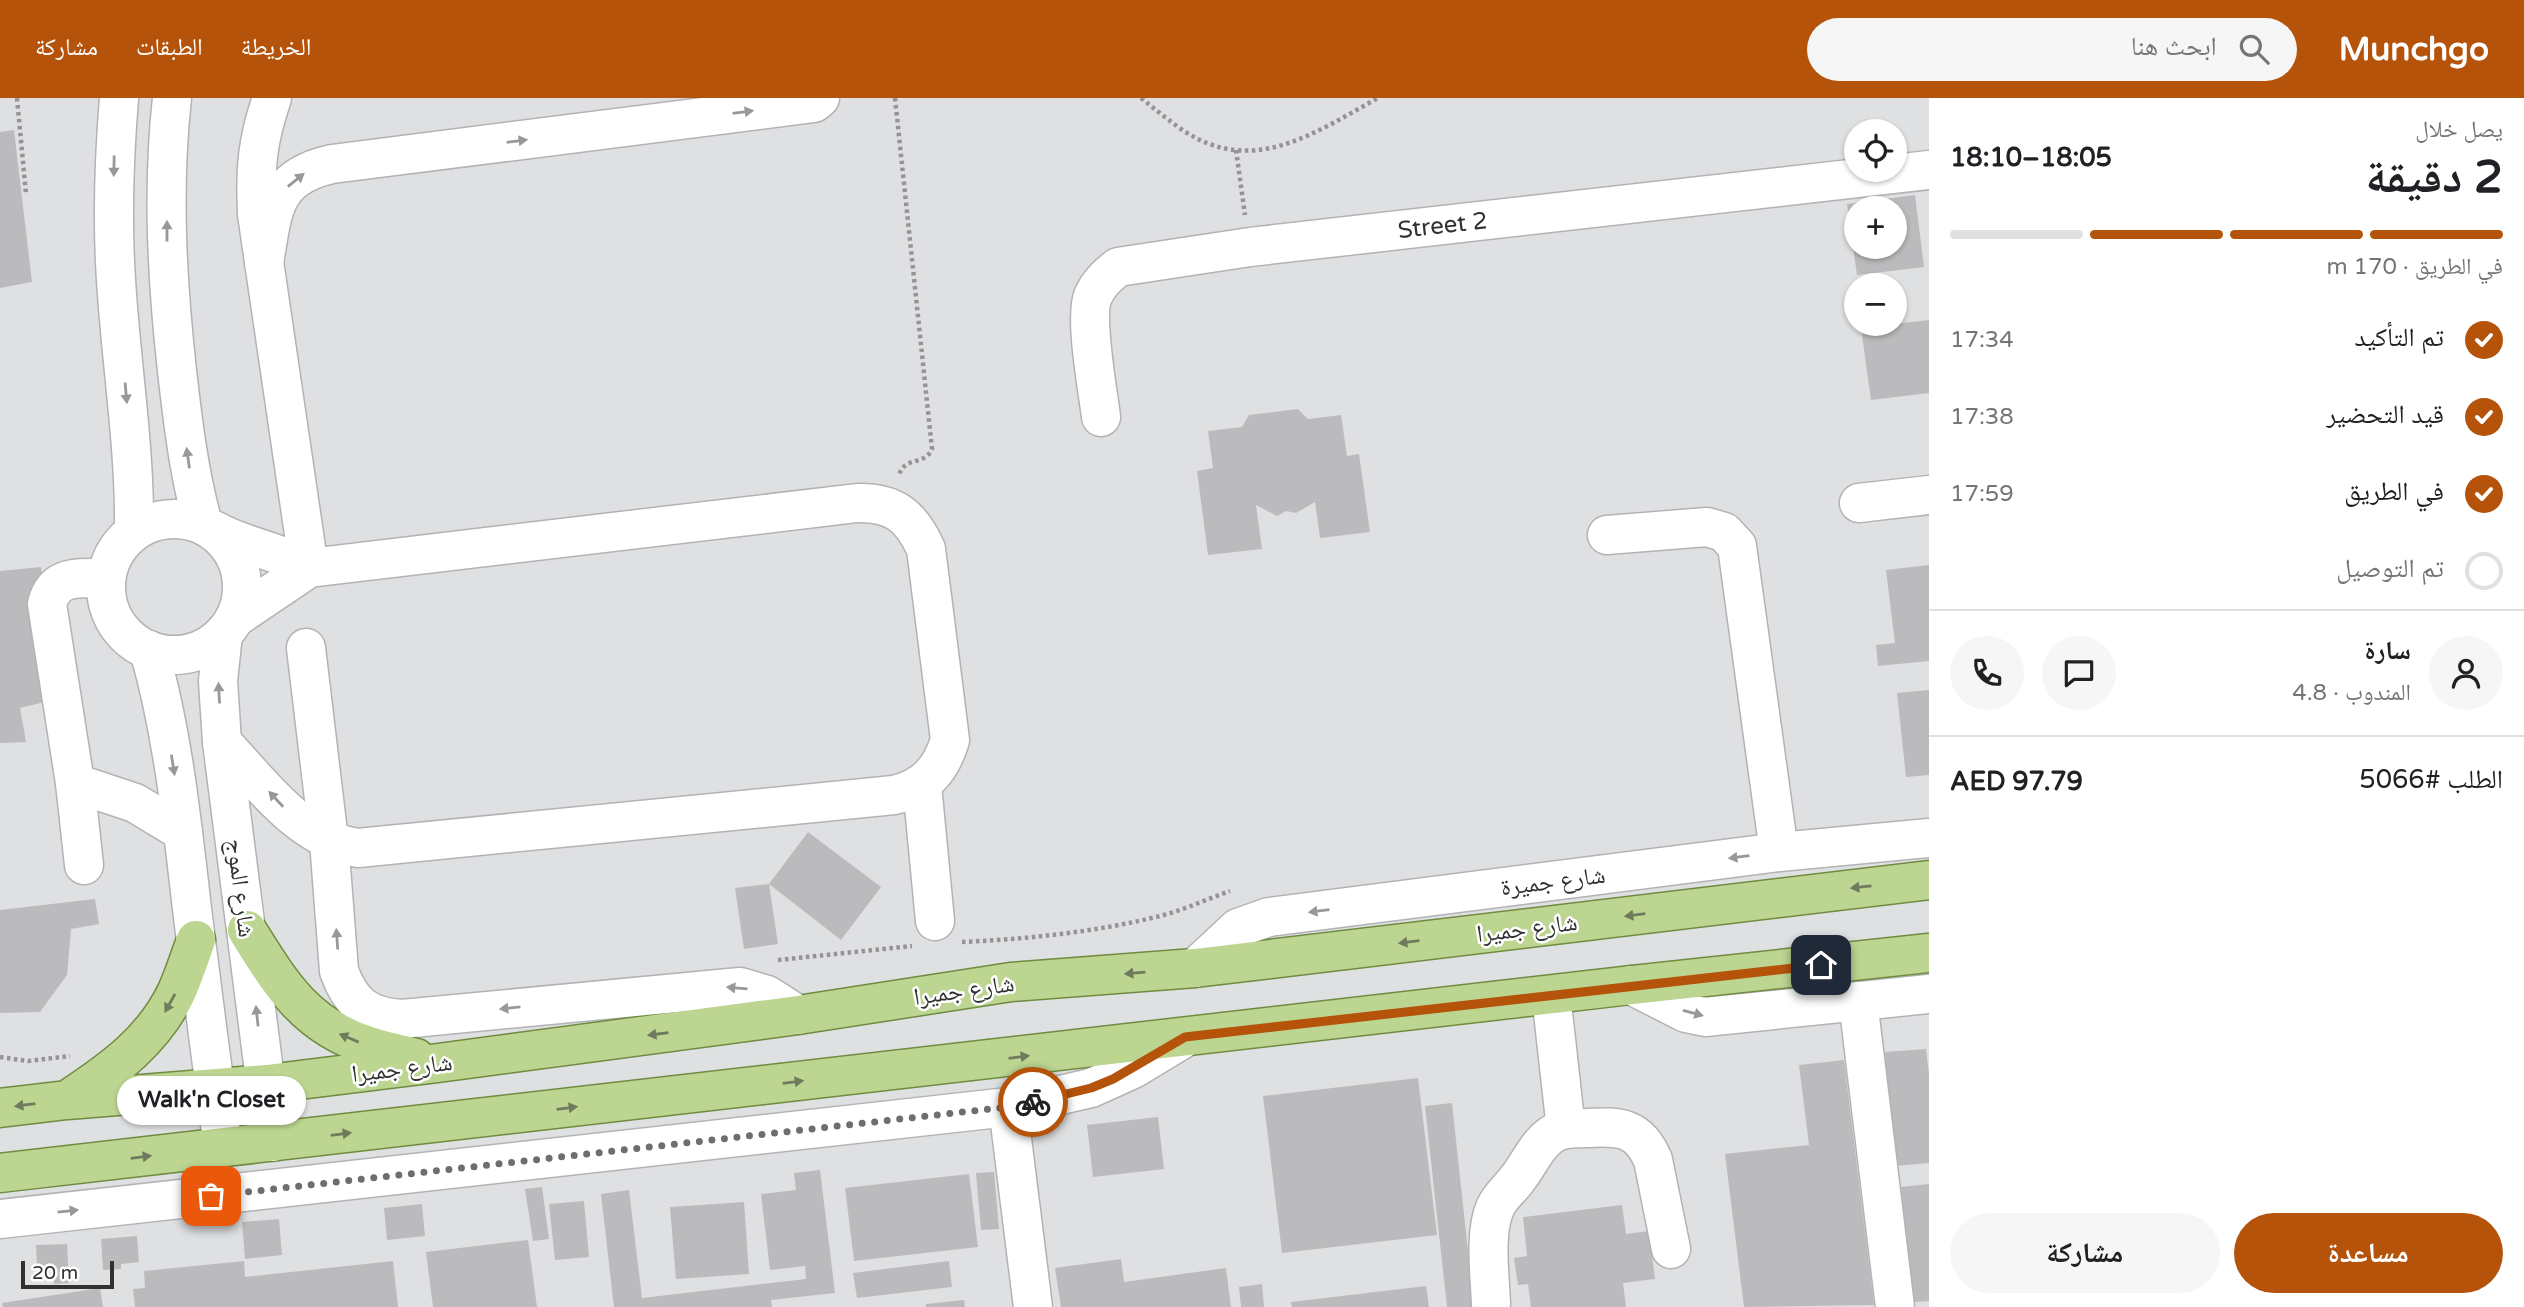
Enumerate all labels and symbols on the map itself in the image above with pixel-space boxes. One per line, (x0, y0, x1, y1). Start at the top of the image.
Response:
one-way arrow (732, 106, 754, 117)
one-way arrow (507, 135, 529, 146)
one-way arrow (108, 155, 120, 177)
one-way arrow (287, 172, 305, 188)
street label: Street 2 (1396, 206, 1489, 245)
one-way arrow (161, 220, 173, 242)
one-way arrow (121, 382, 132, 404)
one-way arrow (183, 447, 194, 469)
one-way arrow (213, 682, 224, 704)
one-way arrow (168, 754, 179, 776)
one-way arrow (268, 790, 284, 808)
street label: شارع الموج (220, 837, 261, 939)
one-way arrow (1728, 852, 1750, 863)
street label: شارع جميرة (1499, 861, 1607, 902)
one-way arrow (1850, 882, 1872, 893)
one-way arrow (1308, 906, 1330, 917)
street label: شارع جميرا (1475, 908, 1579, 949)
one-way arrow (1624, 909, 1646, 920)
one-way arrow (331, 928, 342, 950)
pin (1791, 935, 1851, 995)
one-way arrow (1398, 936, 1420, 947)
one-way arrow (1123, 968, 1145, 979)
street label: شارع جميرا (912, 969, 1016, 1012)
one-way arrow (726, 982, 748, 993)
one-way arrow (164, 993, 176, 1013)
one-way arrow (499, 1003, 521, 1014)
one-way arrow (251, 1005, 262, 1027)
one-way arrow (1683, 1009, 1704, 1019)
one-way arrow (647, 1028, 669, 1039)
one-way arrow (339, 1032, 360, 1043)
street label: شارع جميرا (350, 1048, 454, 1089)
one-way arrow (1008, 1051, 1030, 1062)
courier (998, 1067, 1068, 1137)
callout: Walk'n Closet (116, 1077, 306, 1126)
one-way arrow (782, 1077, 804, 1088)
one-way arrow (14, 1100, 36, 1111)
one-way arrow (556, 1103, 578, 1114)
one-way arrow (330, 1129, 352, 1140)
one-way arrow (130, 1151, 152, 1162)
pin (181, 1166, 241, 1226)
one-way arrow (57, 1206, 79, 1217)
scale bar (21, 1258, 114, 1290)

